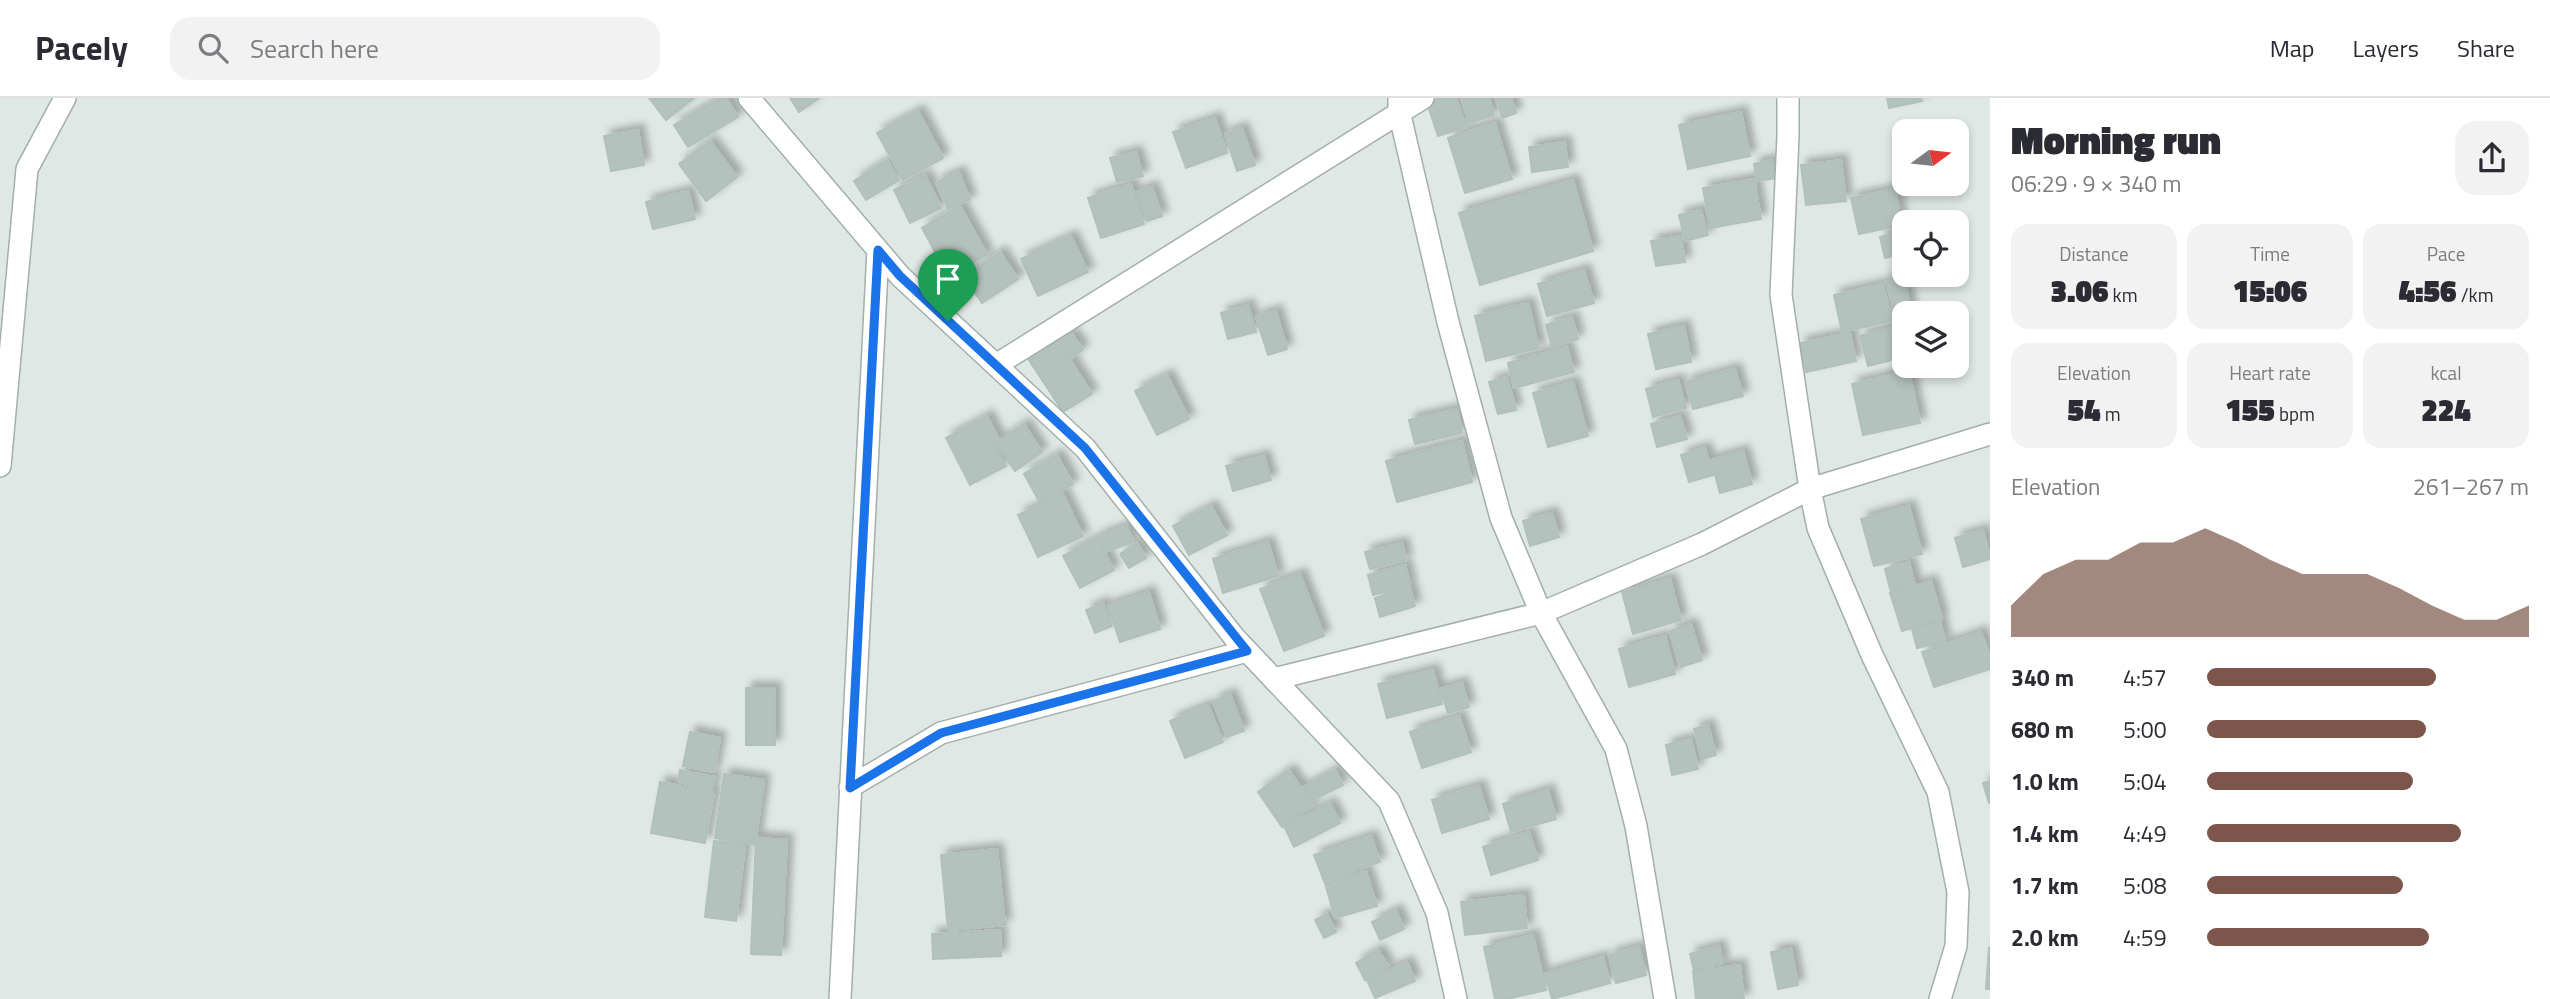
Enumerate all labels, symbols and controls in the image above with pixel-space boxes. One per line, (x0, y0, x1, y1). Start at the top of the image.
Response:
search box (170, 17, 660, 80)
text: Pacely (35, 23, 128, 73)
icon: search (194, 29, 232, 67)
text: Search here (250, 29, 379, 68)
text: Map (2270, 30, 2315, 66)
text: Layers (2353, 30, 2419, 66)
text: Share (2457, 30, 2515, 66)
text: Morning run (2011, 111, 2221, 169)
north arrow (1892, 119, 1969, 196)
map controls (1892, 119, 1969, 378)
button: share (2455, 121, 2529, 195)
text: 06:29 · 9 × 340 m (2011, 166, 2181, 201)
button: locate (1892, 210, 1969, 287)
text: Distance (2059, 239, 2129, 268)
text: Time (2250, 239, 2290, 268)
text: Pace (2427, 239, 2465, 268)
pin (918, 249, 978, 321)
icon: arrive (929, 260, 967, 298)
text: 3.06 (2050, 268, 2108, 314)
text: 15:06 (2233, 268, 2307, 314)
text: 4:56 (2398, 268, 2457, 314)
text: km (2108, 280, 2138, 309)
text: /km (2457, 280, 2494, 309)
button: layers (1892, 301, 1969, 378)
text: Elevation (2057, 358, 2131, 387)
text: Heart rate (2229, 358, 2311, 387)
text: kcal (2430, 358, 2462, 387)
text: 54 (2067, 387, 2100, 433)
text: 155 (2225, 387, 2275, 433)
text: 224 (2421, 387, 2471, 433)
text: m (2100, 399, 2121, 428)
text: bpm (2275, 399, 2315, 428)
text: Elevation (2011, 469, 2100, 504)
text: 261–267 m (2413, 469, 2529, 504)
text: 340 m (2011, 660, 2074, 695)
text: 4:57 (2123, 660, 2167, 695)
text: 680 m (2011, 712, 2074, 747)
text: 5:00 (2123, 712, 2167, 747)
text: 1.0 km (2011, 764, 2079, 799)
text: 5:04 (2123, 764, 2167, 799)
text: 1.4 km (2011, 816, 2079, 851)
text: 4:49 (2123, 816, 2167, 851)
text: 1.7 km (2011, 868, 2079, 903)
text: 5:08 (2123, 868, 2167, 903)
text: 2.0 km (2011, 920, 2079, 955)
text: 4:59 (2123, 920, 2167, 955)

